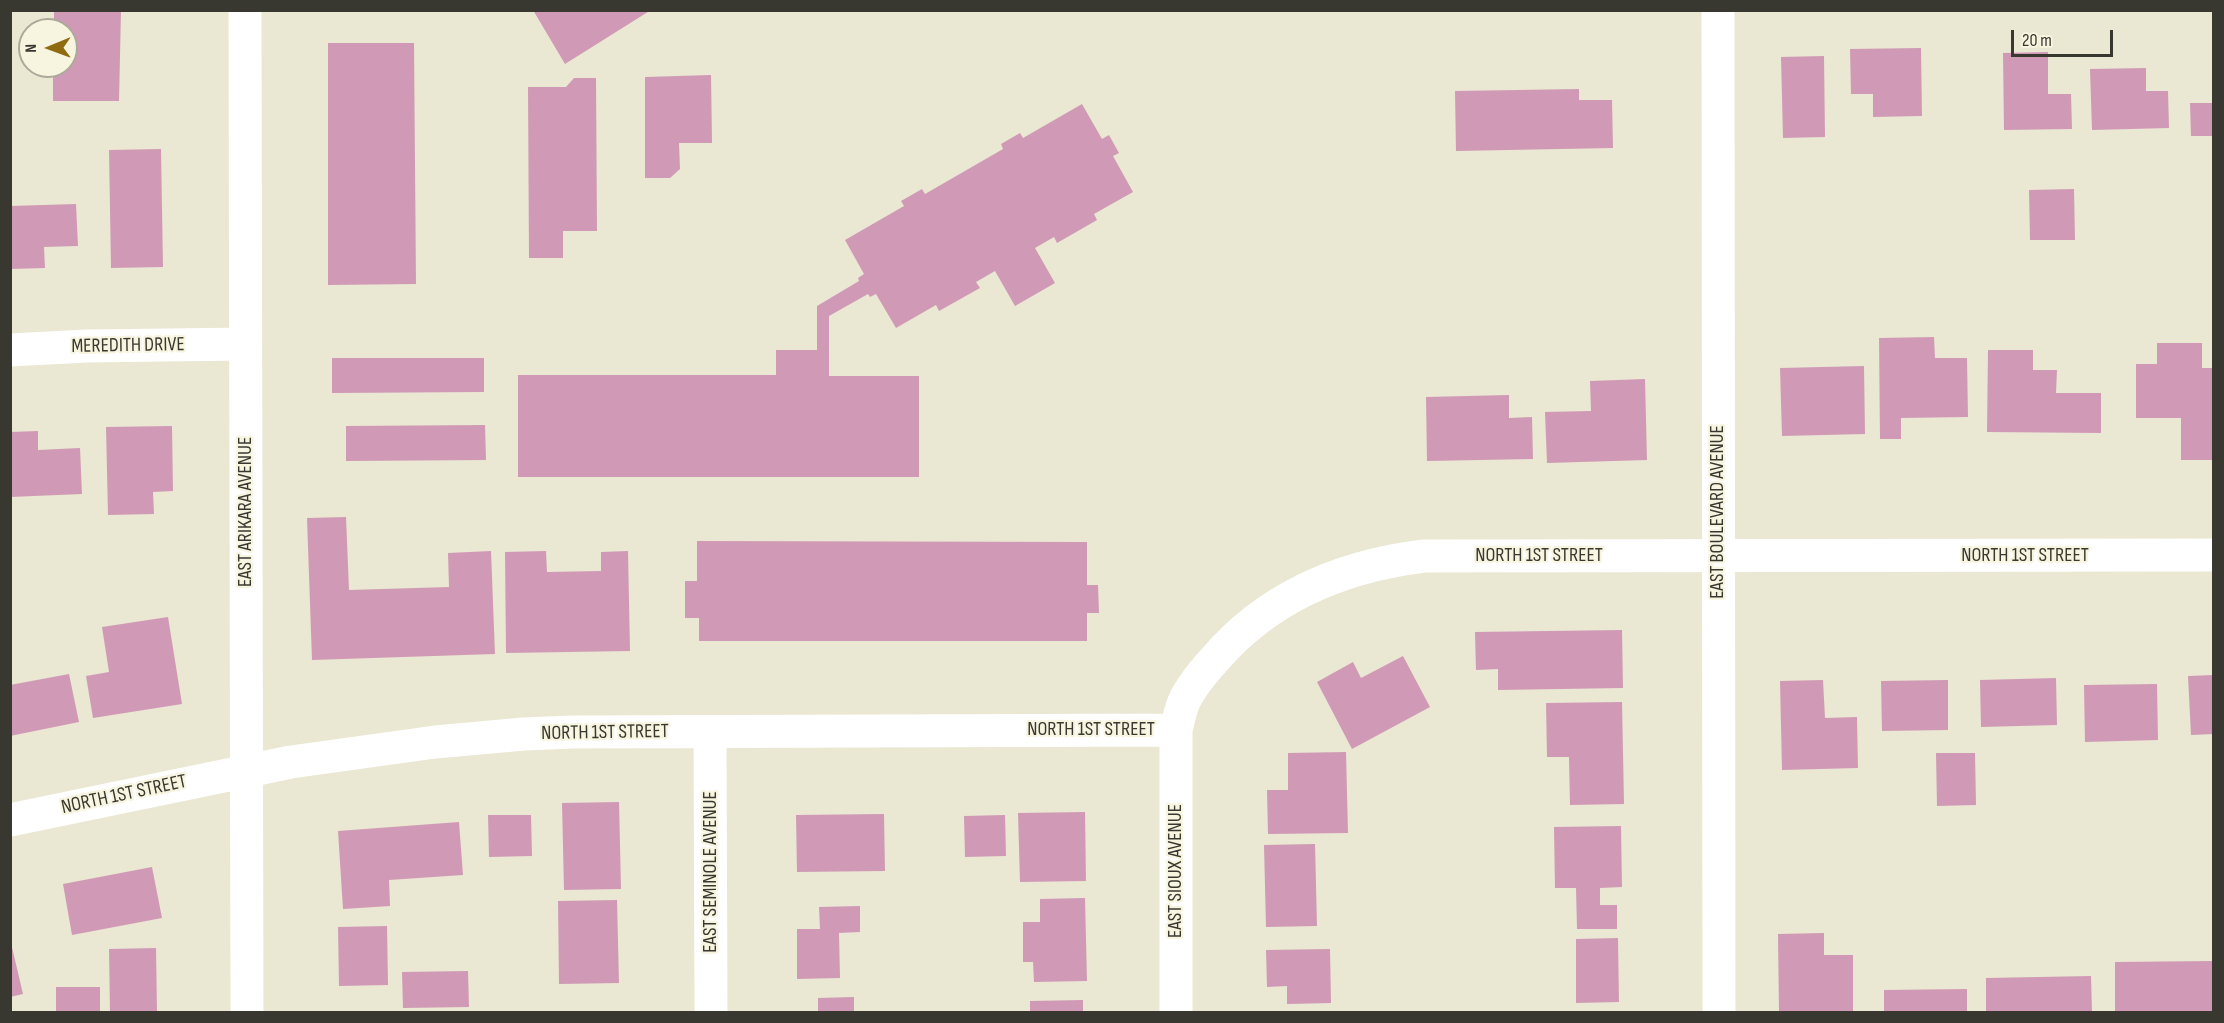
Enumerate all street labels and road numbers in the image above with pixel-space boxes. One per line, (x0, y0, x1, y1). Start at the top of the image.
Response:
street label: MEREDITH DRIVE (71, 333, 185, 359)
street label: EAST BOULEVARD AVENUE (1706, 425, 1730, 599)
street label: EAST ARIKARA AVENUE (234, 437, 258, 587)
street label: NORTH 1ST STREET (1475, 544, 1603, 568)
street label: NORTH 1ST STREET (1961, 544, 2089, 568)
street label: NORTH 1ST STREET (1027, 718, 1155, 742)
street label: NORTH 1ST STREET (541, 720, 669, 746)
street label: NORTH 1ST STREET (59, 770, 189, 820)
street label: EAST SEMINOLE AVENUE (699, 791, 723, 953)
street label: EAST SIOUX AVENUE (1164, 804, 1188, 938)

